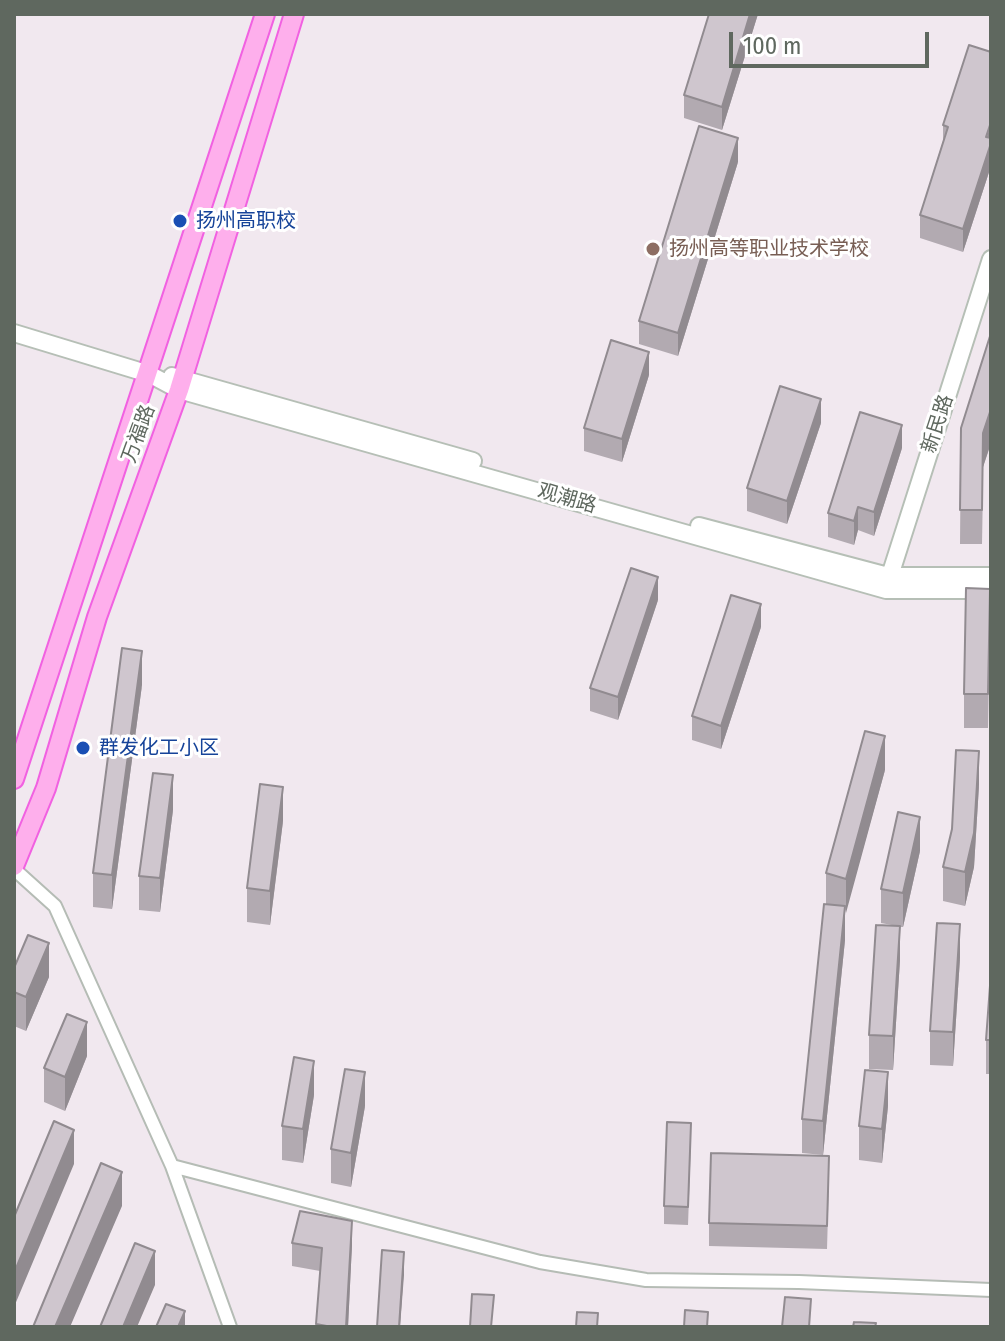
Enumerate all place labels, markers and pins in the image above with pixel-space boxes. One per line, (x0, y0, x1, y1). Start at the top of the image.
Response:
place label: 扬州高职校 (196, 209, 296, 233)
marker: 扬州高职校 (171, 212, 189, 230)
place label: 扬州高等职业技术学校 (669, 237, 869, 261)
marker: 扬州高等职业技术学校 (644, 240, 662, 258)
place label: 群发化工小区 (99, 736, 219, 760)
marker: 群发化工小区 (74, 739, 92, 757)

